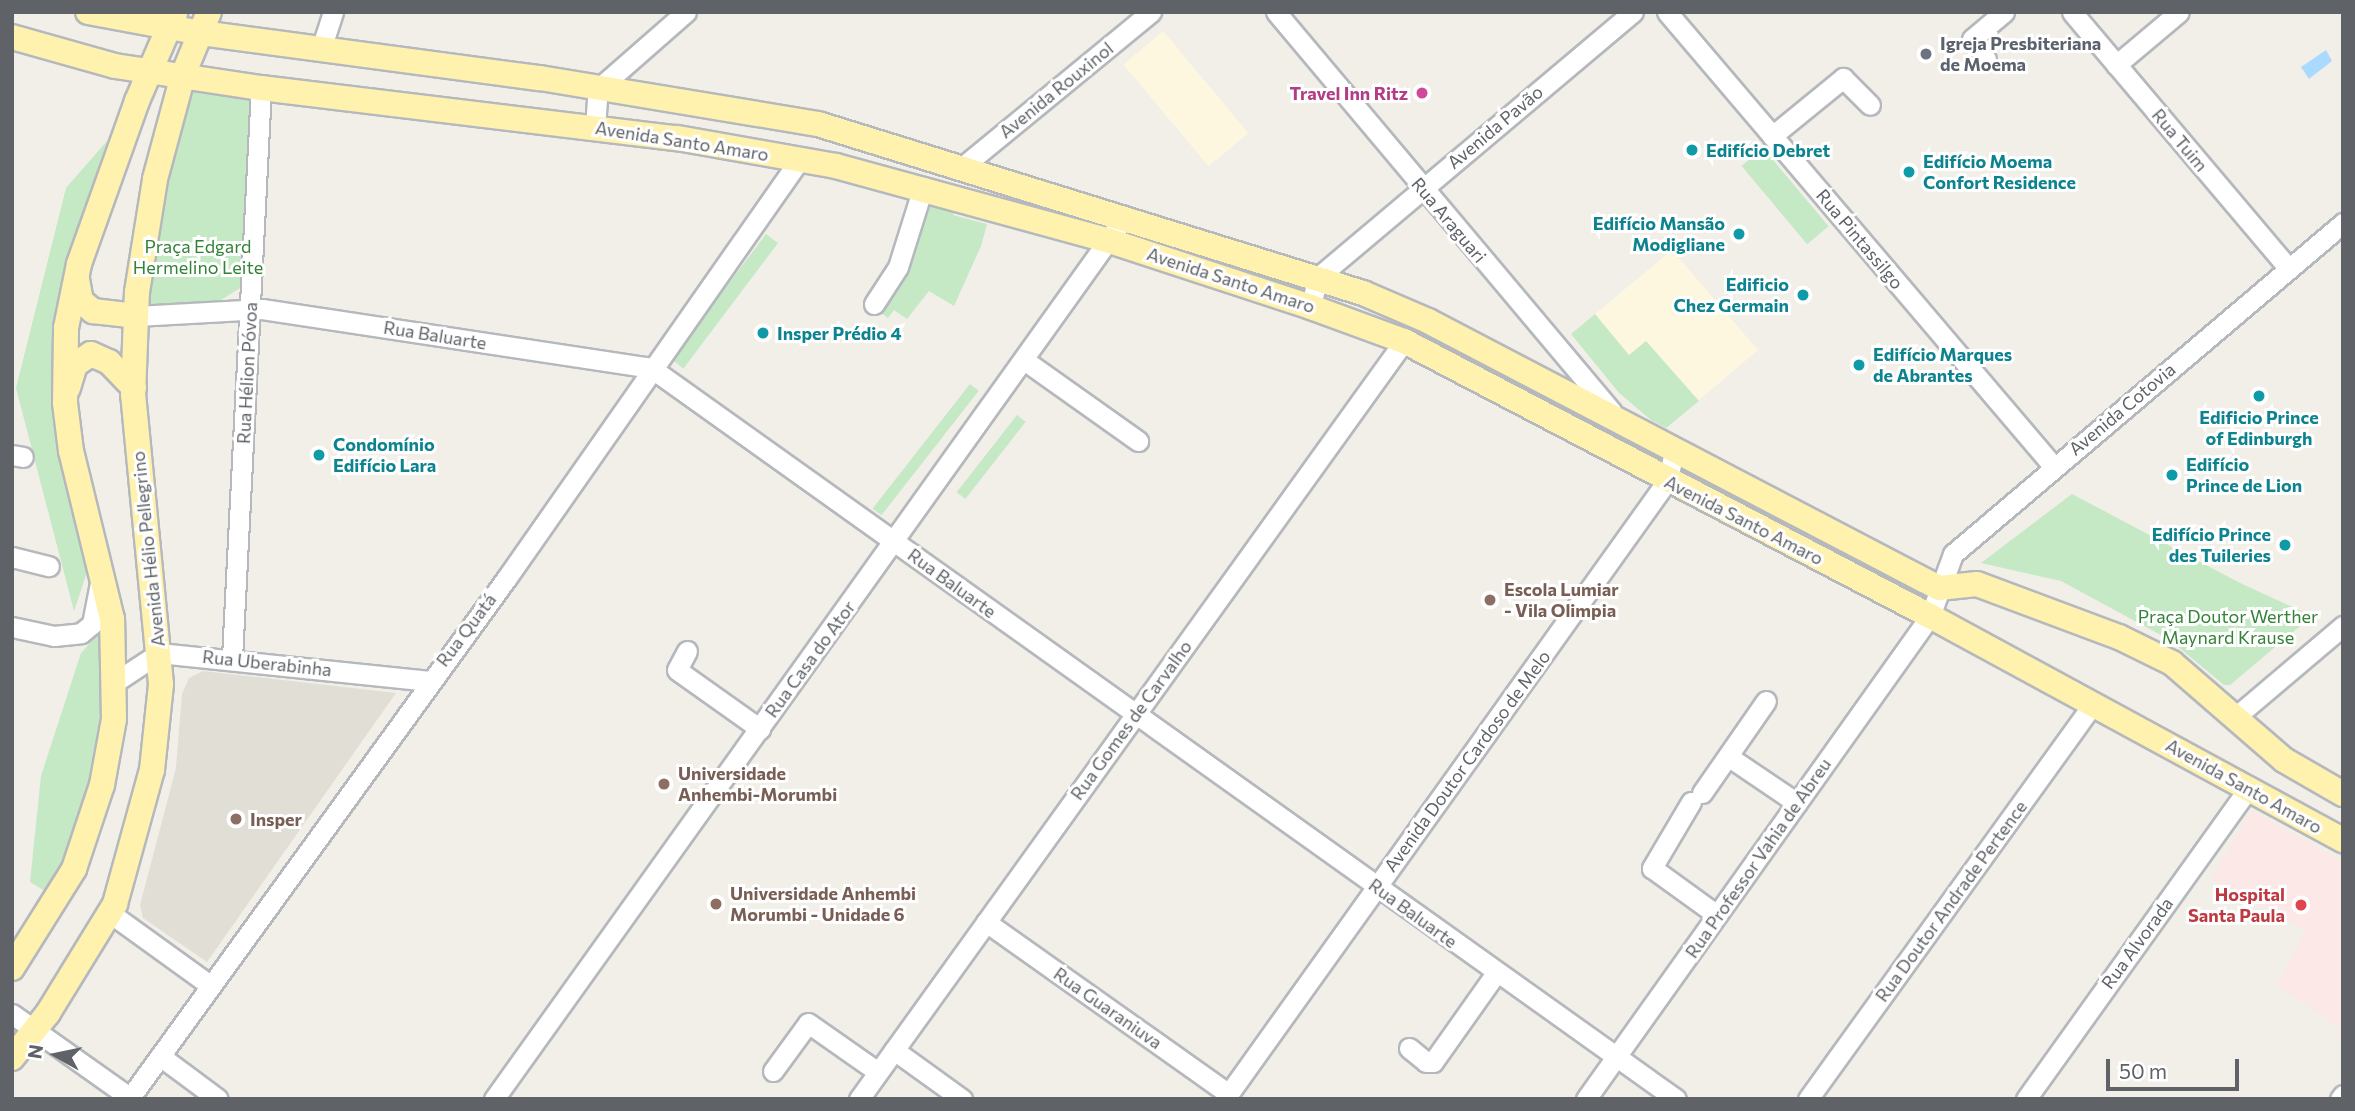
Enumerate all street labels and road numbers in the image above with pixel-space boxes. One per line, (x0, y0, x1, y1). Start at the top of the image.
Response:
street label: Avenida Rouxinol (995, 37, 1117, 143)
street label: Avenida Pavão (1443, 81, 1547, 173)
street label: Rua Tuim (2148, 104, 2212, 176)
street label: Avenida Santo Amaro (594, 117, 770, 165)
street label: Rua Araguari (1407, 173, 1491, 267)
street label: Rua Pintassilgo (1812, 185, 1908, 293)
street label: Avenida Santo Amaro (1144, 243, 1318, 317)
street label: Rua Hélion Póvoa (232, 301, 262, 445)
street label: Rua Baluarte (382, 316, 488, 354)
street label: Avenida Cotovia (2064, 358, 2180, 460)
street label: Avenida Hélio Pellegrino (127, 450, 169, 648)
street label: Avenida Santo Amaro (1661, 471, 1827, 569)
street label: Rua Baluarte (904, 544, 1000, 622)
street label: Rua Quatá (432, 589, 500, 671)
street label: Rua Casa do Ator (760, 596, 860, 722)
street label: Rua Gomes de Carvalho (1066, 636, 1196, 804)
street label: Rua Uberabinha (201, 645, 333, 681)
street label: Avenida Doutor Cardoso de Melo (1379, 646, 1555, 876)
street label: Avenida Santo Amaro (2162, 734, 2326, 838)
street label: Rua Professor Vahia de Abreu (1681, 754, 1835, 962)
street label: Rua Doutor Andrade Pertence (1871, 796, 2031, 1006)
street label: Rua Baluarte (1365, 874, 1461, 952)
street label: Rua Alvorada (2097, 893, 2177, 993)
street label: Rua Guaraniuva (1050, 963, 1166, 1053)

